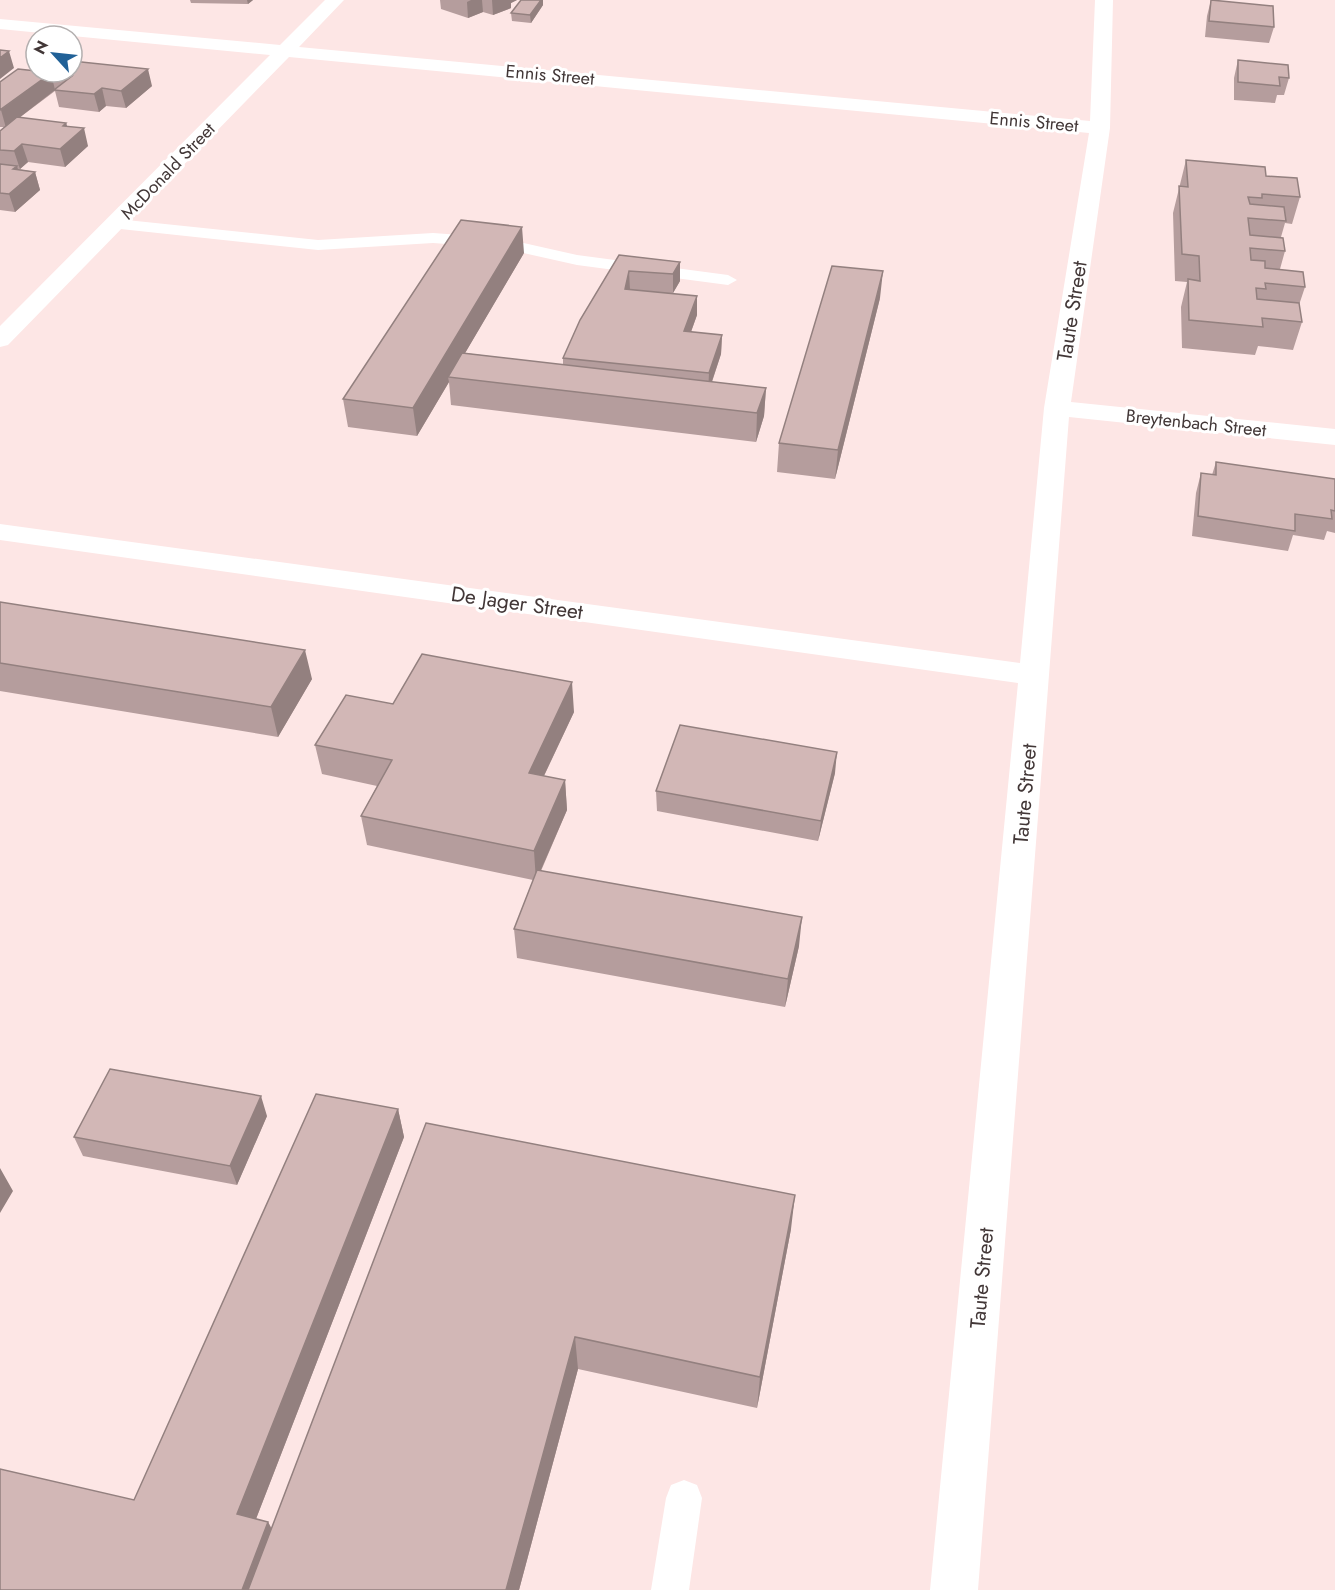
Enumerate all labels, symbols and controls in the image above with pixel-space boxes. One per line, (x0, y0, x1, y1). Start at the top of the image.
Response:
north arrow (24, 24, 84, 84)
text: N (28, 37, 54, 58)
street label: Ennis Street (504, 58, 596, 92)
street label: Ennis Street (988, 105, 1080, 139)
street label: McDonald Street (115, 116, 222, 225)
street label: Taute Street (1049, 259, 1095, 363)
street label: Breytenbach Street (1124, 403, 1268, 443)
street label: De Jager Street (449, 579, 585, 627)
street label: Taute Street (1006, 742, 1044, 846)
street label: Taute Street (963, 1226, 1001, 1330)

